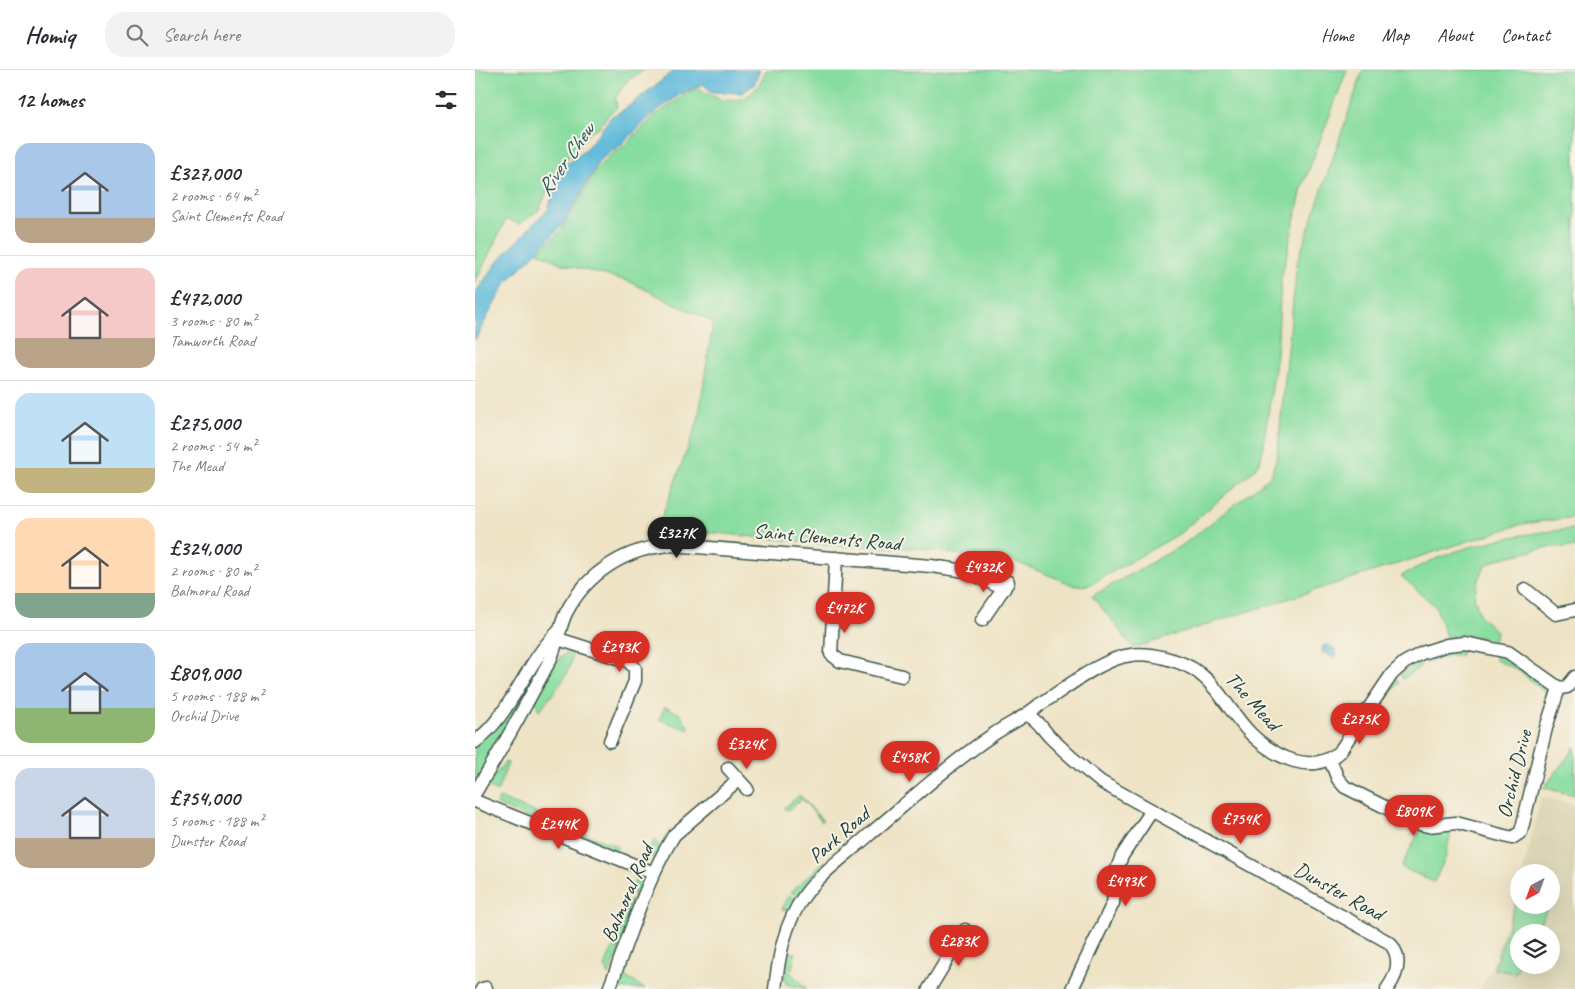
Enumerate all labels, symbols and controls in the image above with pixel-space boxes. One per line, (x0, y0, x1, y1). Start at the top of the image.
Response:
search box (105, 12, 455, 57)
text: Homiq (25, 20, 75, 50)
icon: search (123, 21, 151, 49)
text: Search here (163, 23, 240, 47)
text: Home (1321, 24, 1354, 46)
text: Map (1382, 24, 1409, 46)
text: About (1437, 24, 1473, 46)
text: Contact (1501, 24, 1550, 46)
icon: filters (432, 86, 460, 114)
text: 12 homes (15, 87, 84, 113)
water label: River Chew (531, 115, 603, 202)
text: £327,000 (170, 160, 240, 186)
icon: home (55, 163, 115, 223)
text: 2 rooms · 64 m² (170, 186, 256, 206)
text: Saint Clements Road (170, 206, 283, 226)
text: £472,000 (170, 285, 240, 311)
icon: home (55, 288, 115, 348)
text: 3 rooms · 80 m² (170, 311, 256, 331)
text: Tamworth Road (170, 331, 255, 351)
text: £275,000 (170, 410, 240, 436)
icon: home (55, 413, 115, 473)
text: 2 rooms · 54 m² (170, 436, 256, 456)
text: The Mead (170, 456, 224, 476)
pin: £327K (642, 516, 712, 559)
street label: Saint Clements Road (752, 518, 905, 557)
text: £327K (659, 523, 695, 543)
text: £324,000 (170, 535, 240, 561)
icon: home (55, 538, 115, 598)
pin: £432K (949, 550, 1019, 593)
text: £432K (966, 557, 1002, 577)
text: 2 rooms · 80 m² (170, 561, 256, 581)
text: Balmoral Road (170, 581, 249, 601)
pin: £472K (810, 592, 880, 634)
text: £472K (827, 598, 863, 618)
pin: £293K (585, 630, 655, 673)
text: £293K (602, 637, 638, 657)
text: £809,000 (170, 660, 240, 686)
icon: home (55, 663, 115, 723)
street label: The Mead (1220, 666, 1289, 739)
text: 5 rooms · 188 m² (170, 686, 264, 706)
pin: £275K (1325, 702, 1395, 745)
text: Orchid Drive (170, 706, 238, 726)
text: £275K (1342, 709, 1378, 729)
street label: Orchid Drive (1491, 726, 1538, 821)
pin: £324K (712, 728, 782, 770)
text: £324K (729, 734, 765, 754)
pin: £458K (875, 740, 945, 783)
text: £458K (892, 747, 928, 767)
text: £754,000 (170, 785, 240, 811)
icon: home (55, 788, 115, 848)
pin: £809K (1379, 794, 1449, 837)
street label: Park Road (803, 799, 877, 869)
text: £809K (1396, 801, 1432, 821)
pin: £754K (1206, 802, 1276, 845)
pin: £244K (524, 808, 594, 850)
text: £754K (1223, 809, 1259, 829)
text: 5 rooms · 188 m² (170, 811, 264, 831)
text: £244K (541, 814, 577, 834)
text: Dunster Road (170, 831, 245, 851)
street label: Balmoral Road (595, 837, 661, 946)
street label: Dunster Road (1289, 856, 1392, 928)
pin: £493K (1091, 864, 1161, 907)
north arrow (1510, 864, 1560, 914)
map controls (1510, 864, 1560, 974)
text: £493K (1108, 871, 1144, 891)
pin: £283K (924, 924, 994, 967)
button: layers (1510, 924, 1560, 974)
text: £283K (941, 931, 977, 951)

